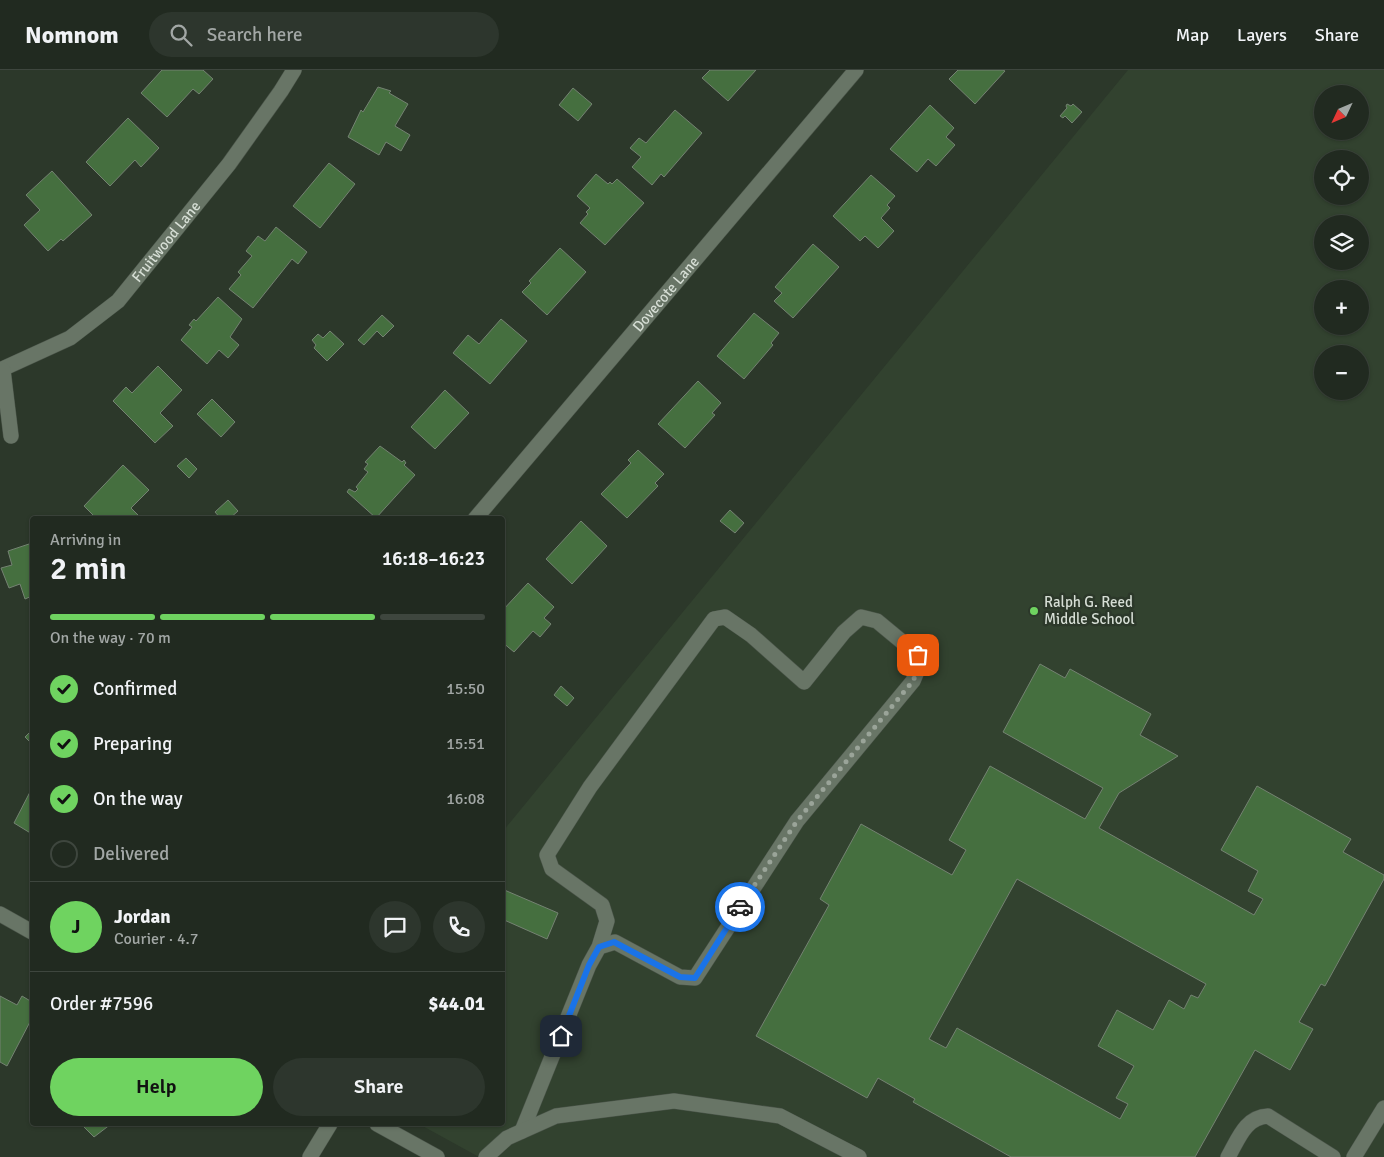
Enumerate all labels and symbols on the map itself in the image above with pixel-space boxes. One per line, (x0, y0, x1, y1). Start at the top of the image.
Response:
north arrow (1314, 85, 1369, 140)
street label: Fruitwood Lane (128, 197, 204, 286)
street label: Dovecote Lane (629, 253, 703, 335)
place label: Ralph G. Reed Middle School (1044, 593, 1135, 628)
marker: Ralph G. Reed Middle School (1028, 605, 1040, 617)
pin (897, 634, 939, 676)
courier (715, 882, 765, 932)
pin (540, 1015, 582, 1057)

